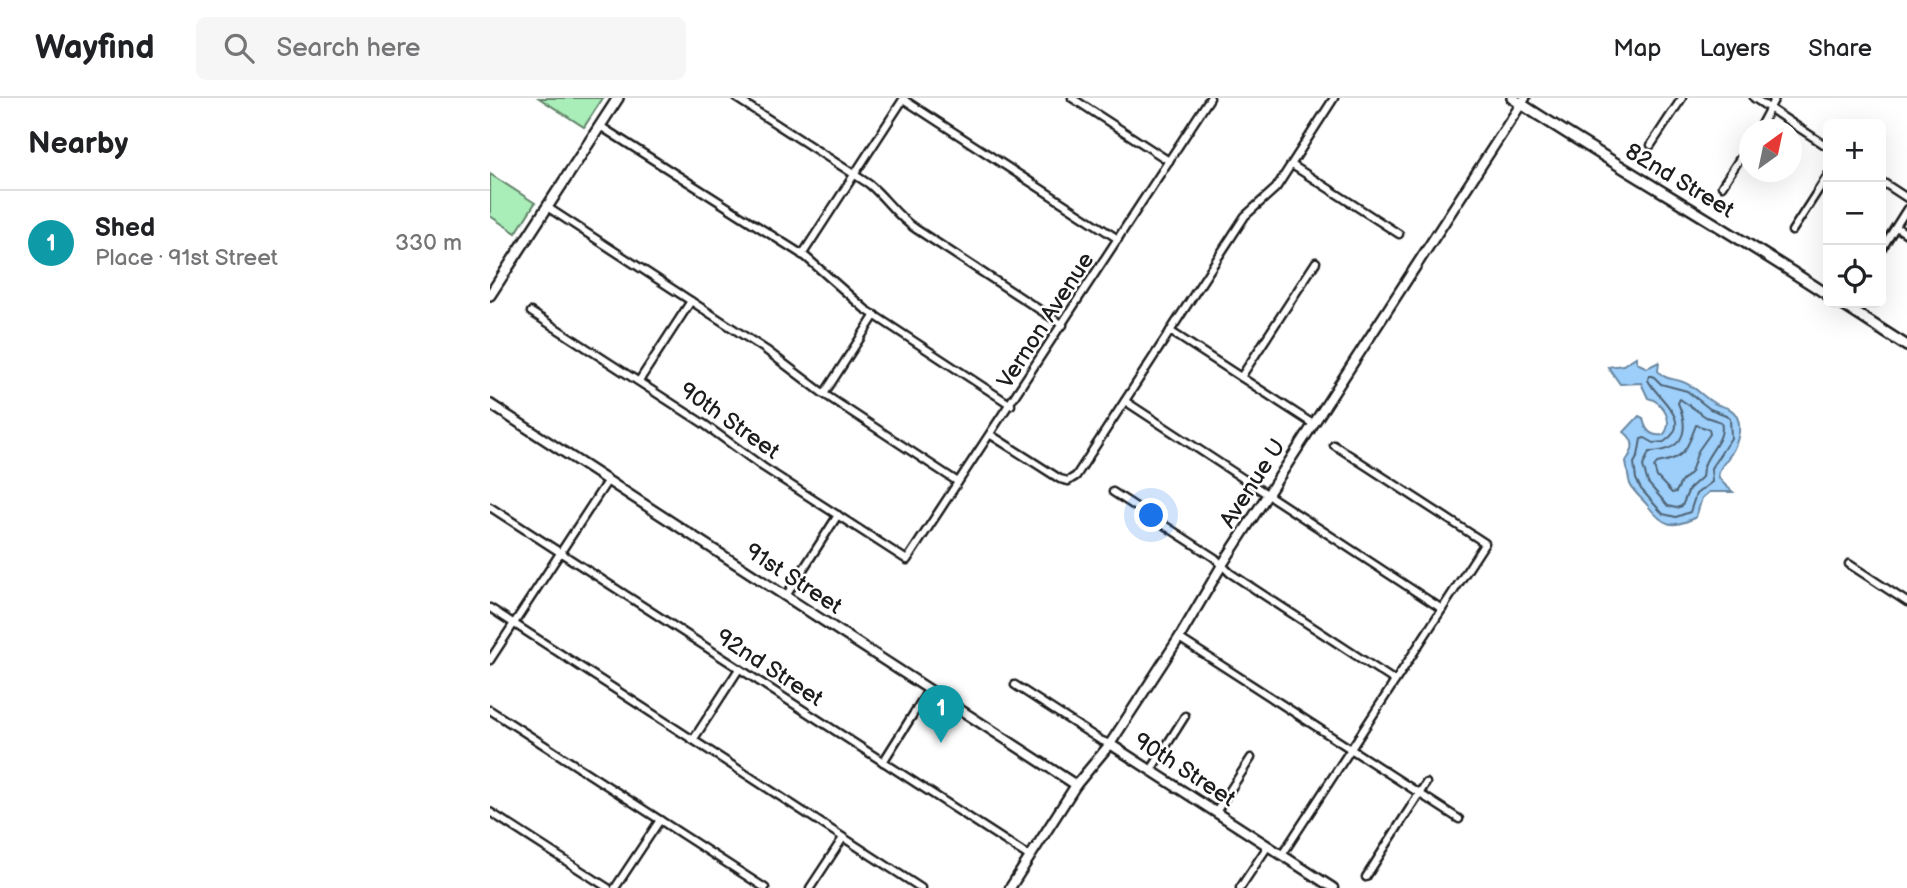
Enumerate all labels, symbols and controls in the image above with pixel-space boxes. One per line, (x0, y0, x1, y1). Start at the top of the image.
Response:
search box (196, 17, 686, 80)
text: Wayfind (35, 28, 154, 68)
icon: search (220, 29, 258, 67)
text: Search here (276, 33, 421, 64)
text: Map (1613, 34, 1661, 63)
text: Layers (1699, 34, 1770, 63)
text: Share (1808, 34, 1872, 63)
north arrow (1739, 119, 1802, 182)
map controls (1823, 119, 1886, 308)
button: + (1823, 119, 1886, 182)
text: Nearby (28, 126, 128, 162)
street label: 82nd Street (1620, 137, 1739, 224)
button: − (1823, 182, 1886, 245)
text: Shed (95, 213, 155, 244)
text: 1 (46, 229, 56, 257)
text: 330 m (395, 229, 462, 257)
text: Place · 91st Street (95, 244, 278, 272)
button: locate (1823, 245, 1886, 308)
street label: Vernon Avenue (991, 247, 1100, 394)
street label: 90th Street (674, 376, 785, 465)
street label: Avenue U (1214, 434, 1292, 533)
your location (1134, 498, 1168, 532)
street label: 91st Street (740, 537, 847, 620)
street label: 92nd Street (711, 623, 828, 713)
pin: 1 (918, 685, 964, 743)
street label: 90th Street (1128, 727, 1241, 813)

